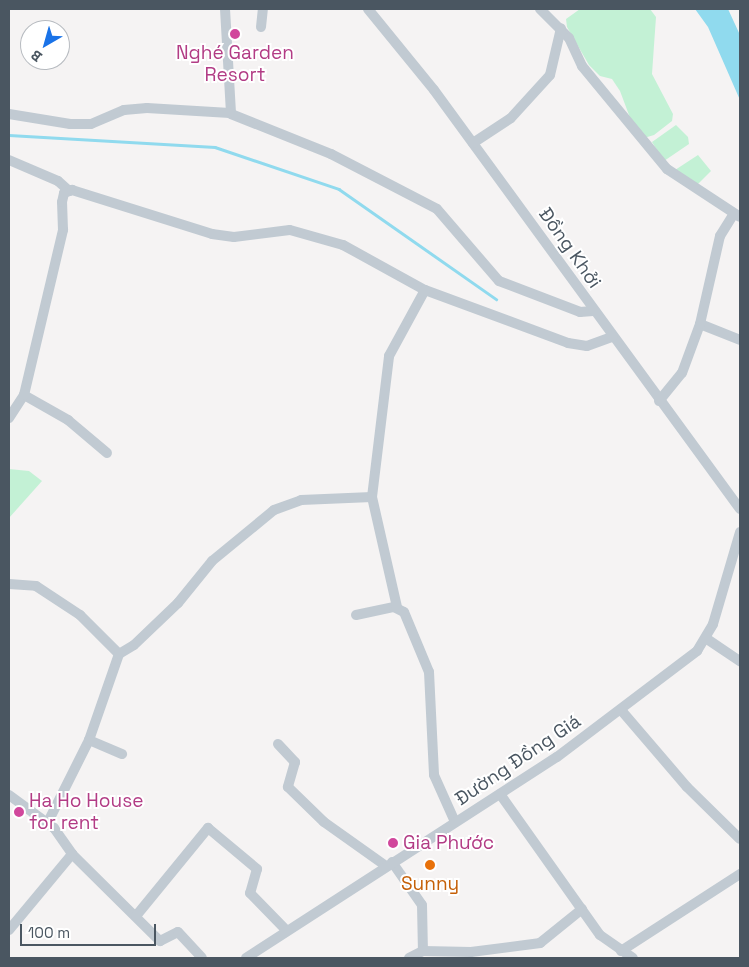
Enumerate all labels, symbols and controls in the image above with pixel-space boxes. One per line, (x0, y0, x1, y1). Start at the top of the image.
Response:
north arrow (20, 20, 70, 70)
marker: Nghé Garden Resort (229, 28, 241, 40)
place label: Nghé Garden Resort (176, 42, 294, 86)
text: B (27, 46, 46, 66)
street label: Đồng Khởi (534, 203, 606, 293)
street label: Đường Đồng Giá (451, 710, 585, 810)
place label: Ha Ho House for rent (29, 790, 143, 834)
marker: Ha Ho House for rent (13, 806, 25, 818)
place label: Gia Phước (403, 832, 494, 854)
marker: Gia Phước (387, 837, 399, 849)
marker: Sunny (424, 859, 436, 871)
place label: Sunny (401, 873, 459, 895)
scale bar (22, 914, 159, 946)
text: 100 m (28, 923, 70, 942)

